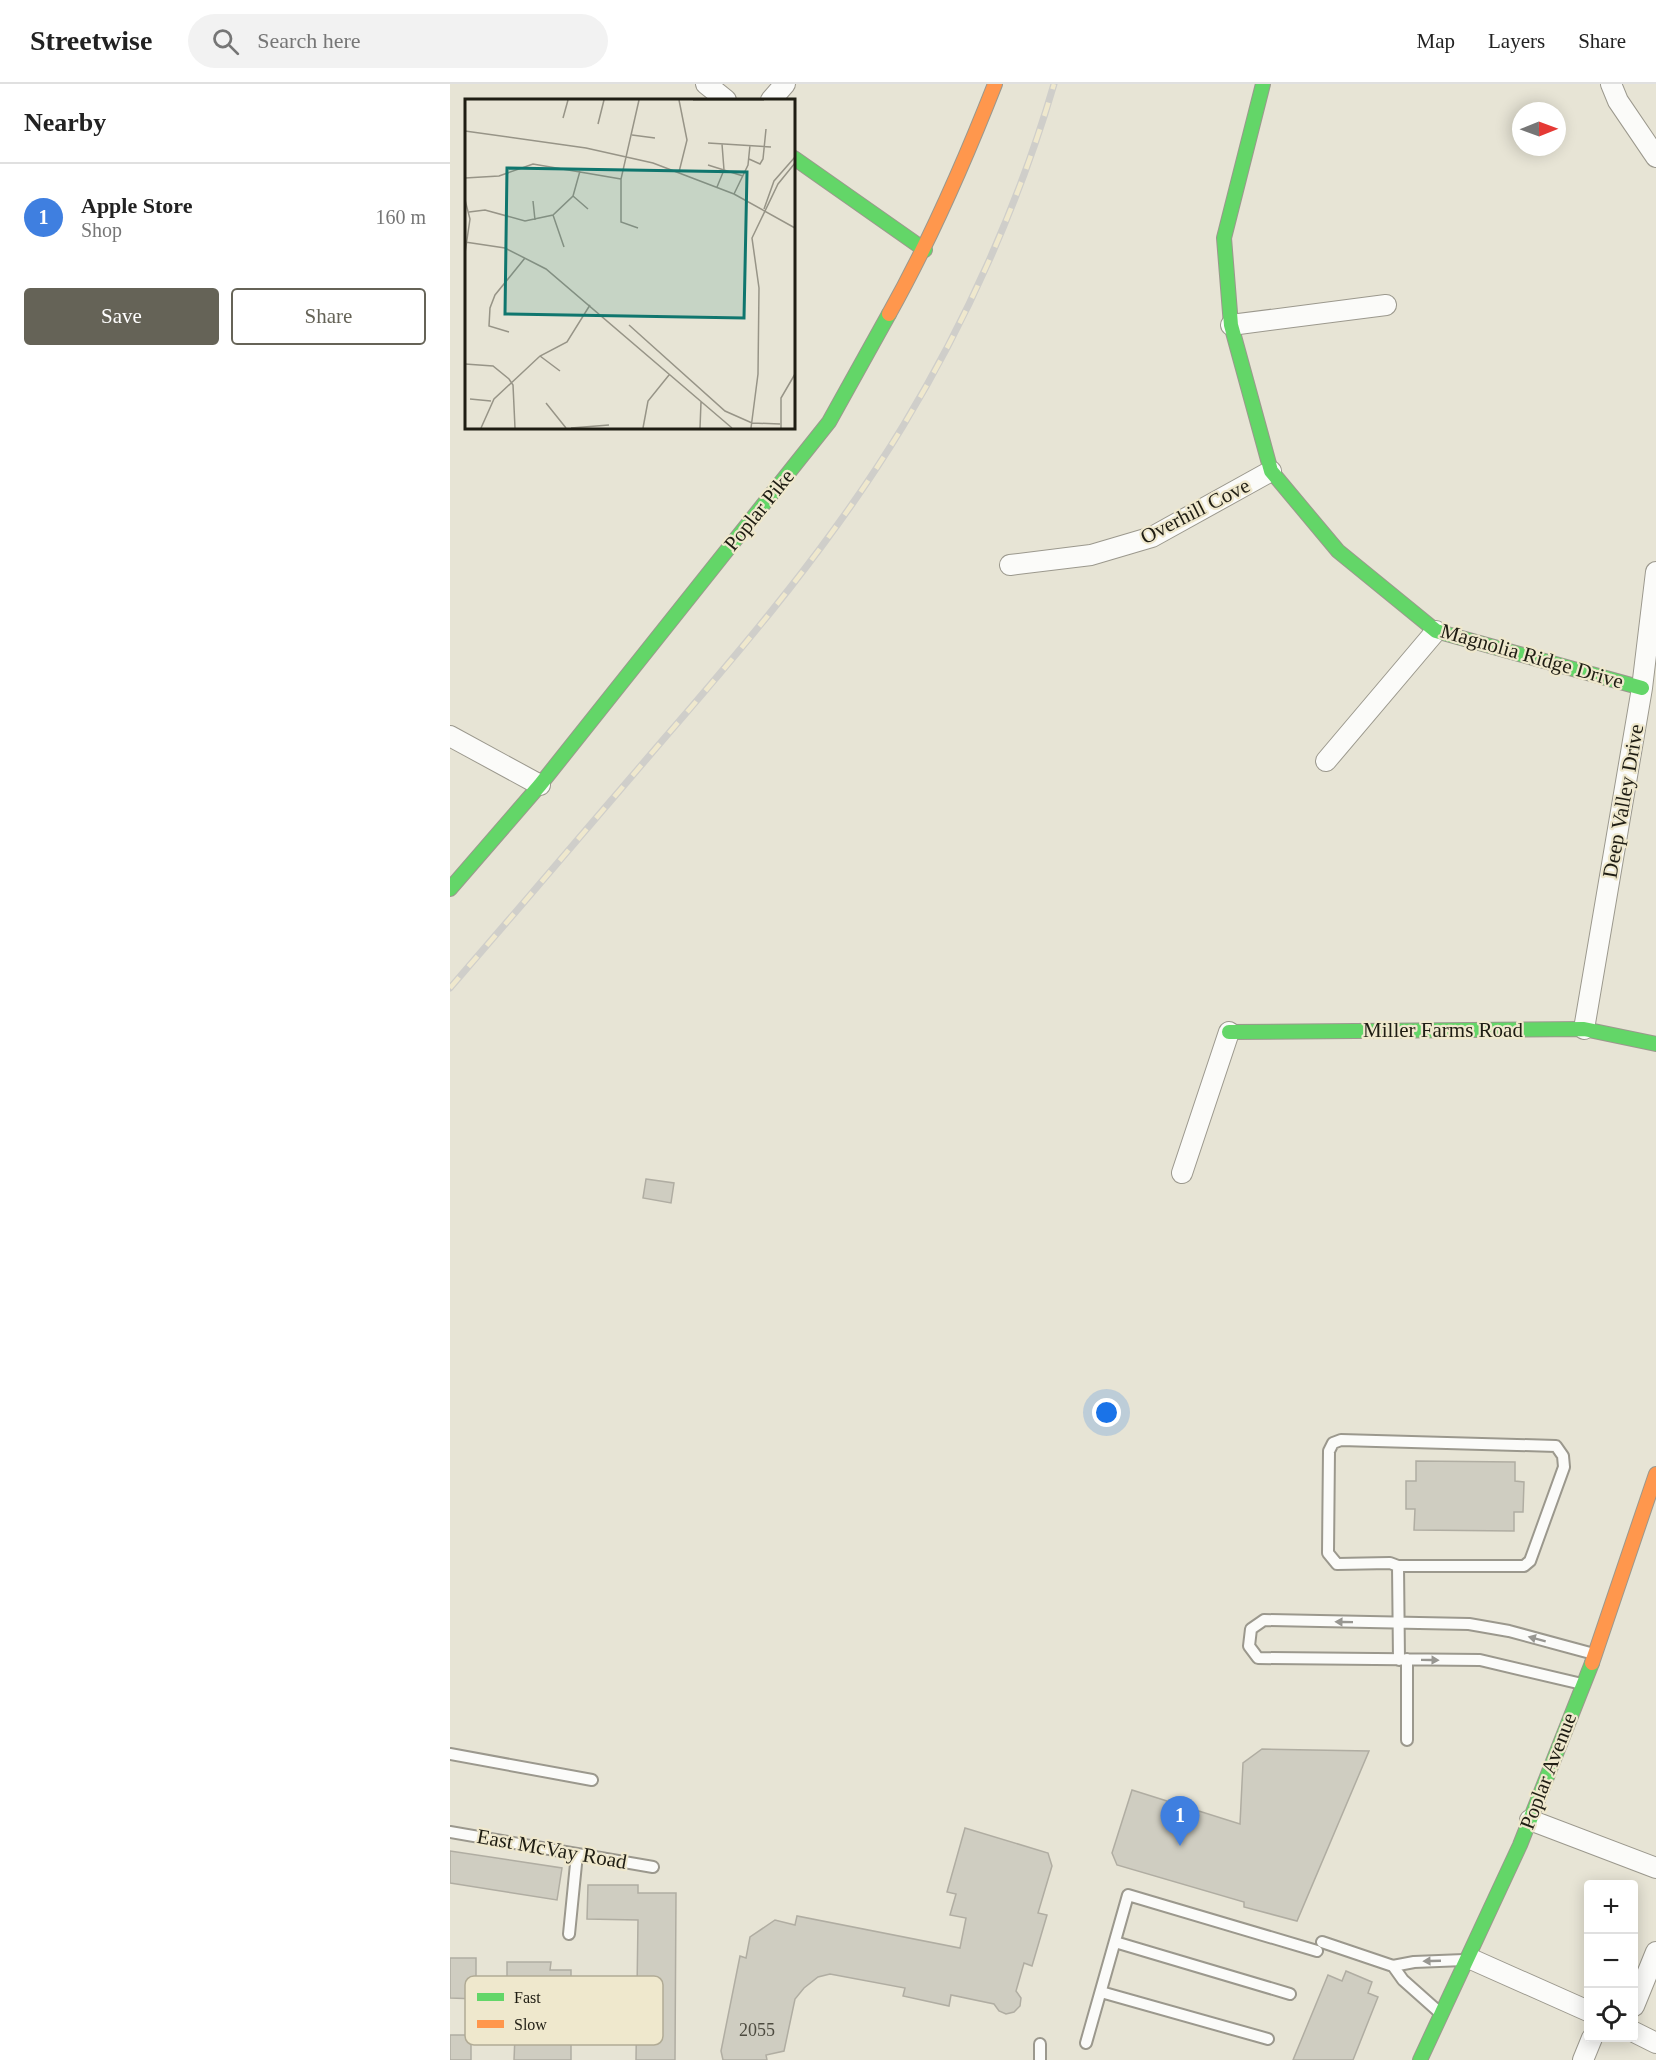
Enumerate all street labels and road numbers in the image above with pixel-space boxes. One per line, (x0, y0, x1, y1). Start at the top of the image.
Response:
street label: Poplar Pike (719, 465, 799, 555)
street label: Overhill Cove (1136, 473, 1254, 549)
street label: Magnolia Ridge Drive (1438, 618, 1626, 694)
street label: Deep Valley Drive (1598, 722, 1648, 880)
street label: Miller Farms Road (1363, 1018, 1523, 1042)
street label: Poplar Avenue (1515, 1709, 1581, 1833)
street label: East McVay Road (475, 1824, 629, 1874)

